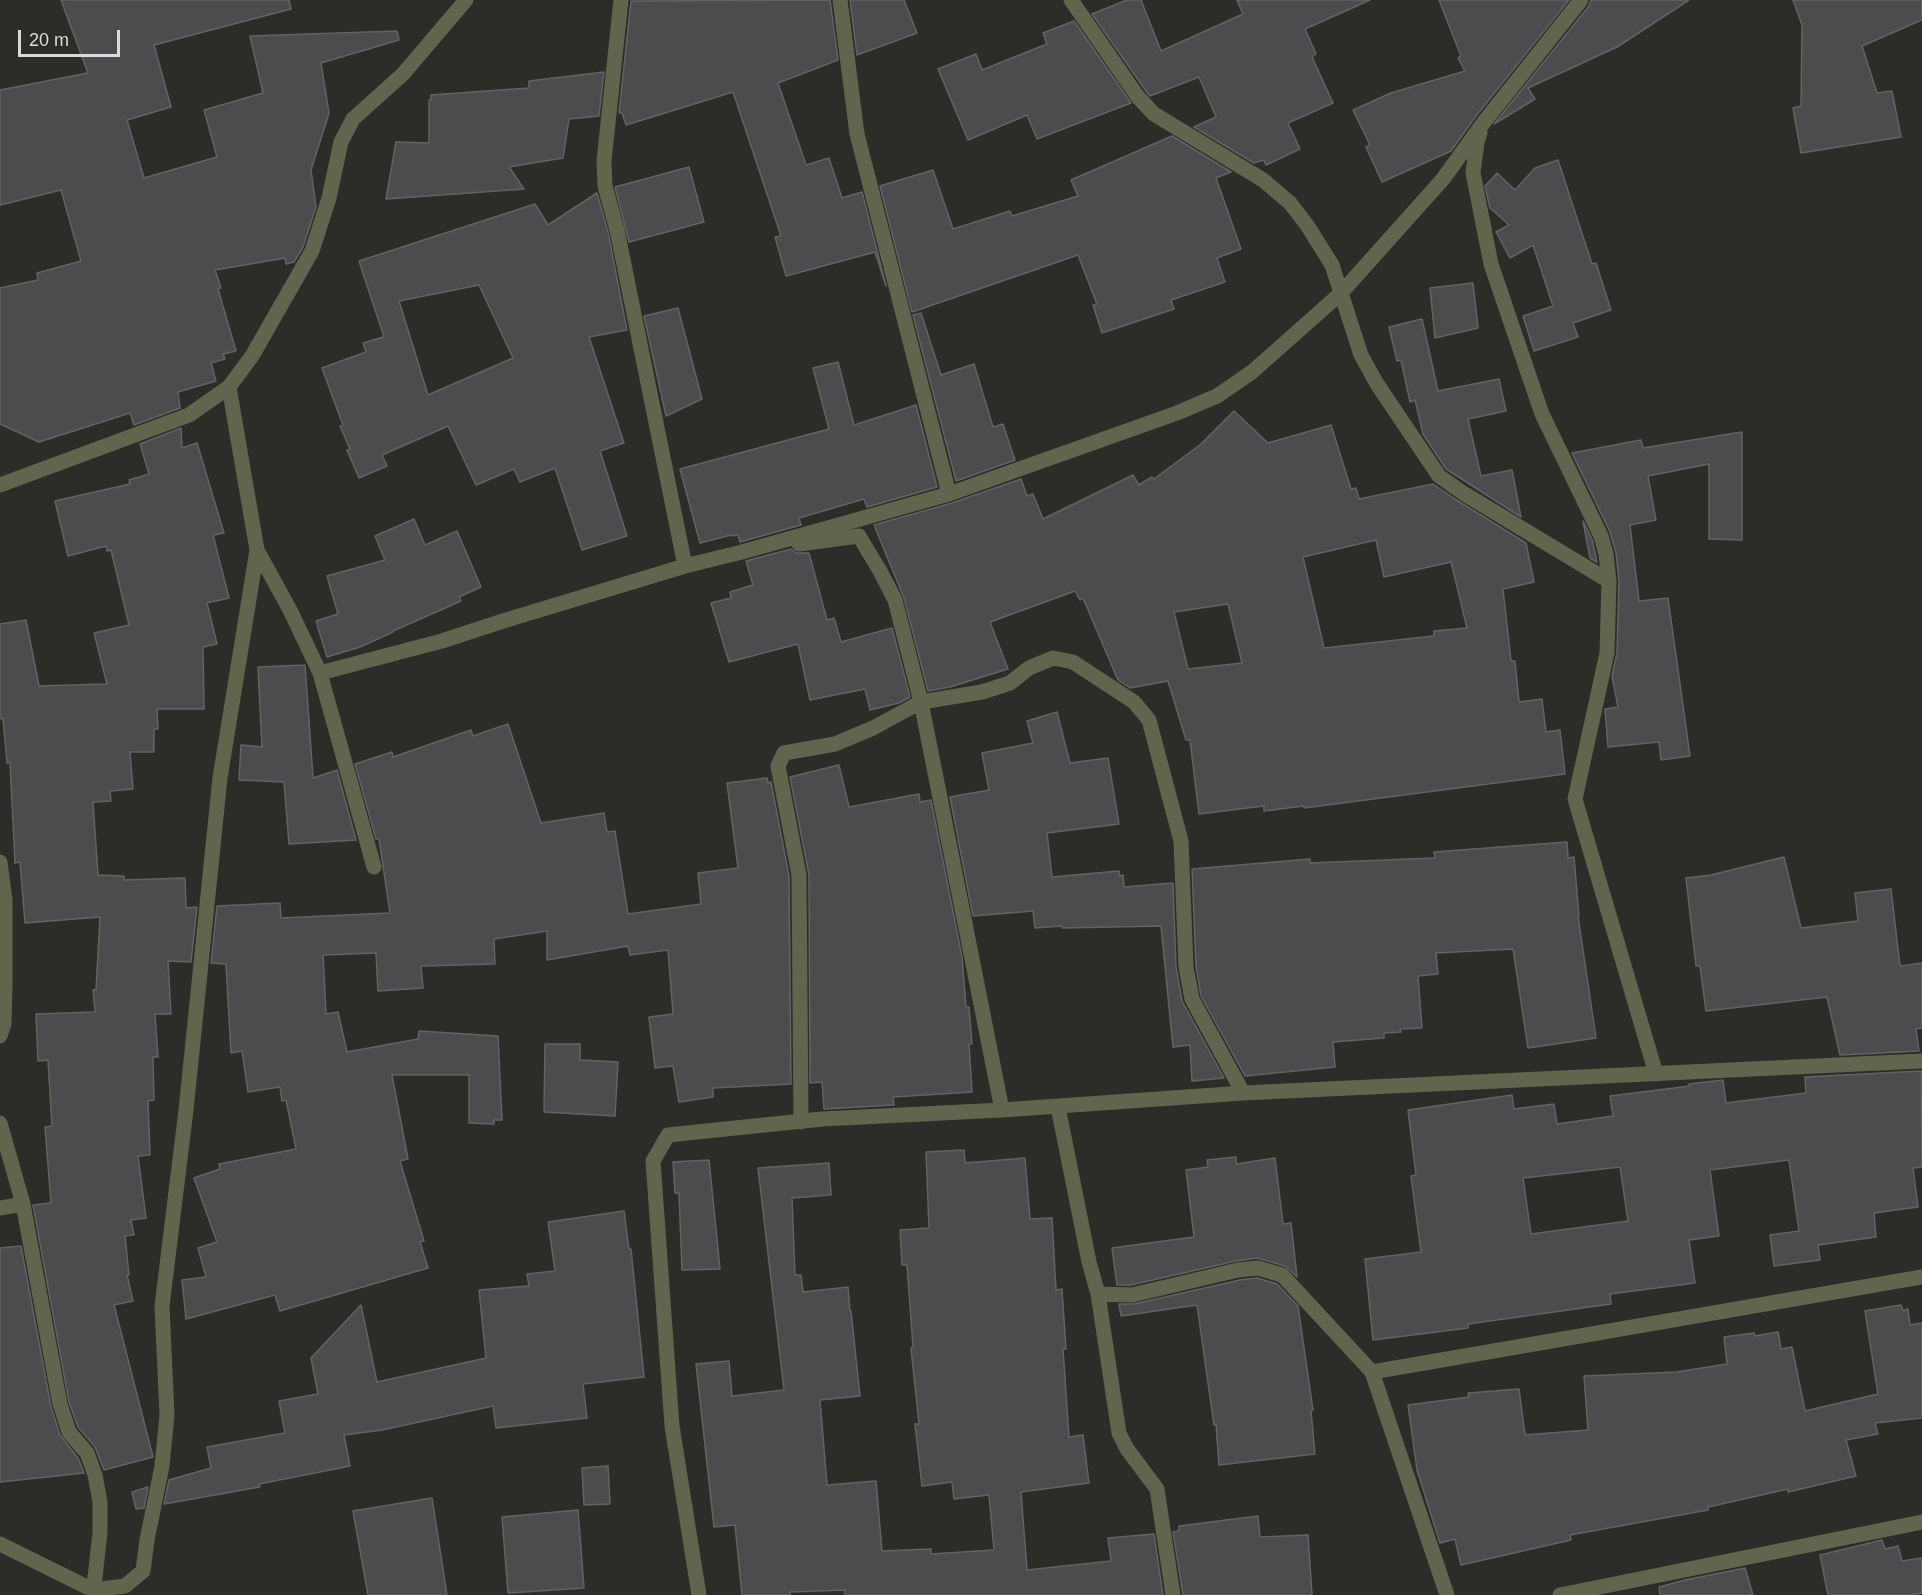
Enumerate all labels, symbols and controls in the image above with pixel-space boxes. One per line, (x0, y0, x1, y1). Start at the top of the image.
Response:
scale bar (21, 18, 123, 56)
text: 20 m (29, 30, 69, 50)

